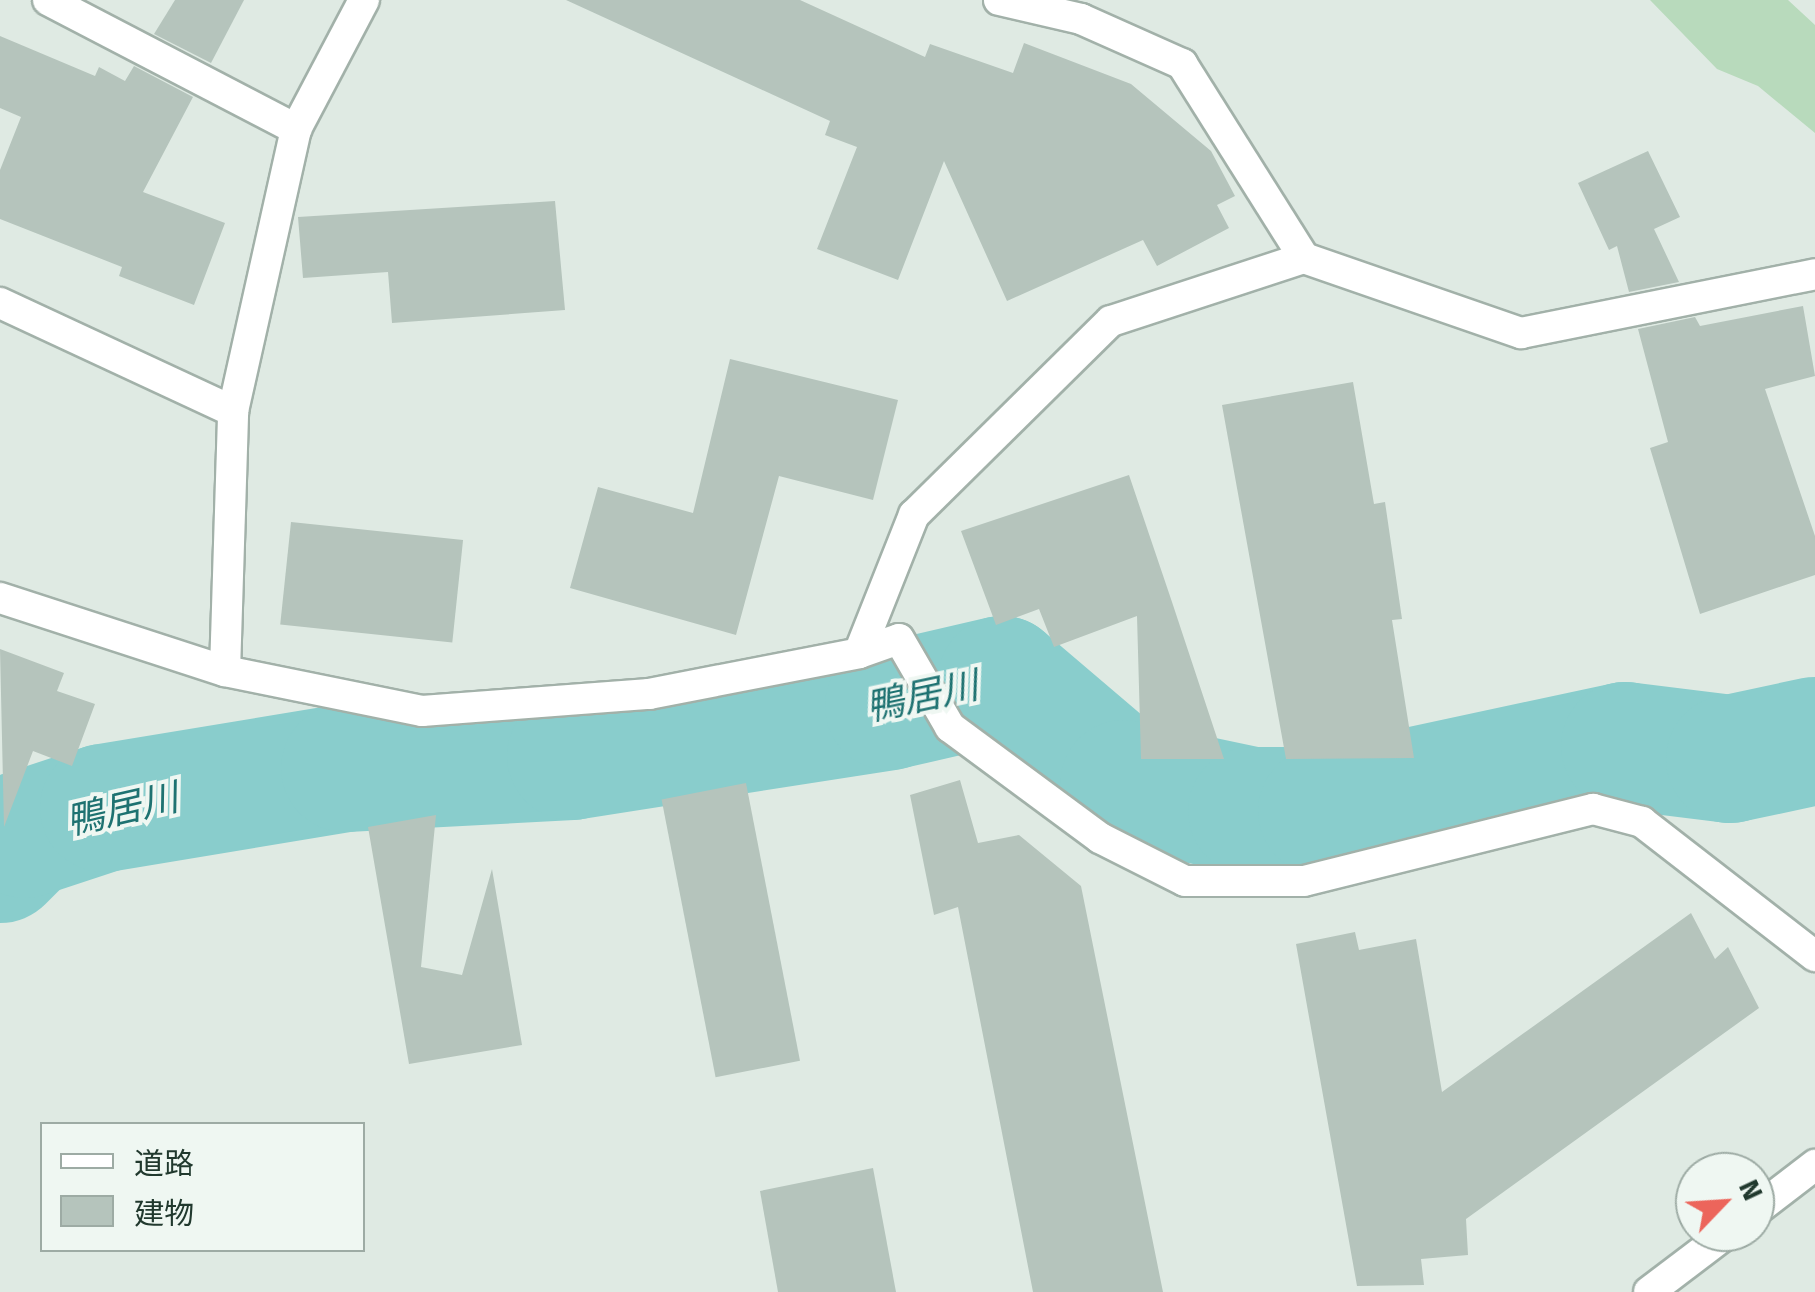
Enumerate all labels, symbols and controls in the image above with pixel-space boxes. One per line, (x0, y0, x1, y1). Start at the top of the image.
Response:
water label: 鴨居川 (862, 663, 982, 731)
water label: 鴨居川 (61, 775, 183, 845)
legend (40, 1122, 365, 1252)
text: 道路 (134, 1146, 194, 1182)
north arrow (1675, 1152, 1775, 1252)
text: N (1732, 1175, 1770, 1205)
text: 建物 (134, 1196, 194, 1232)

